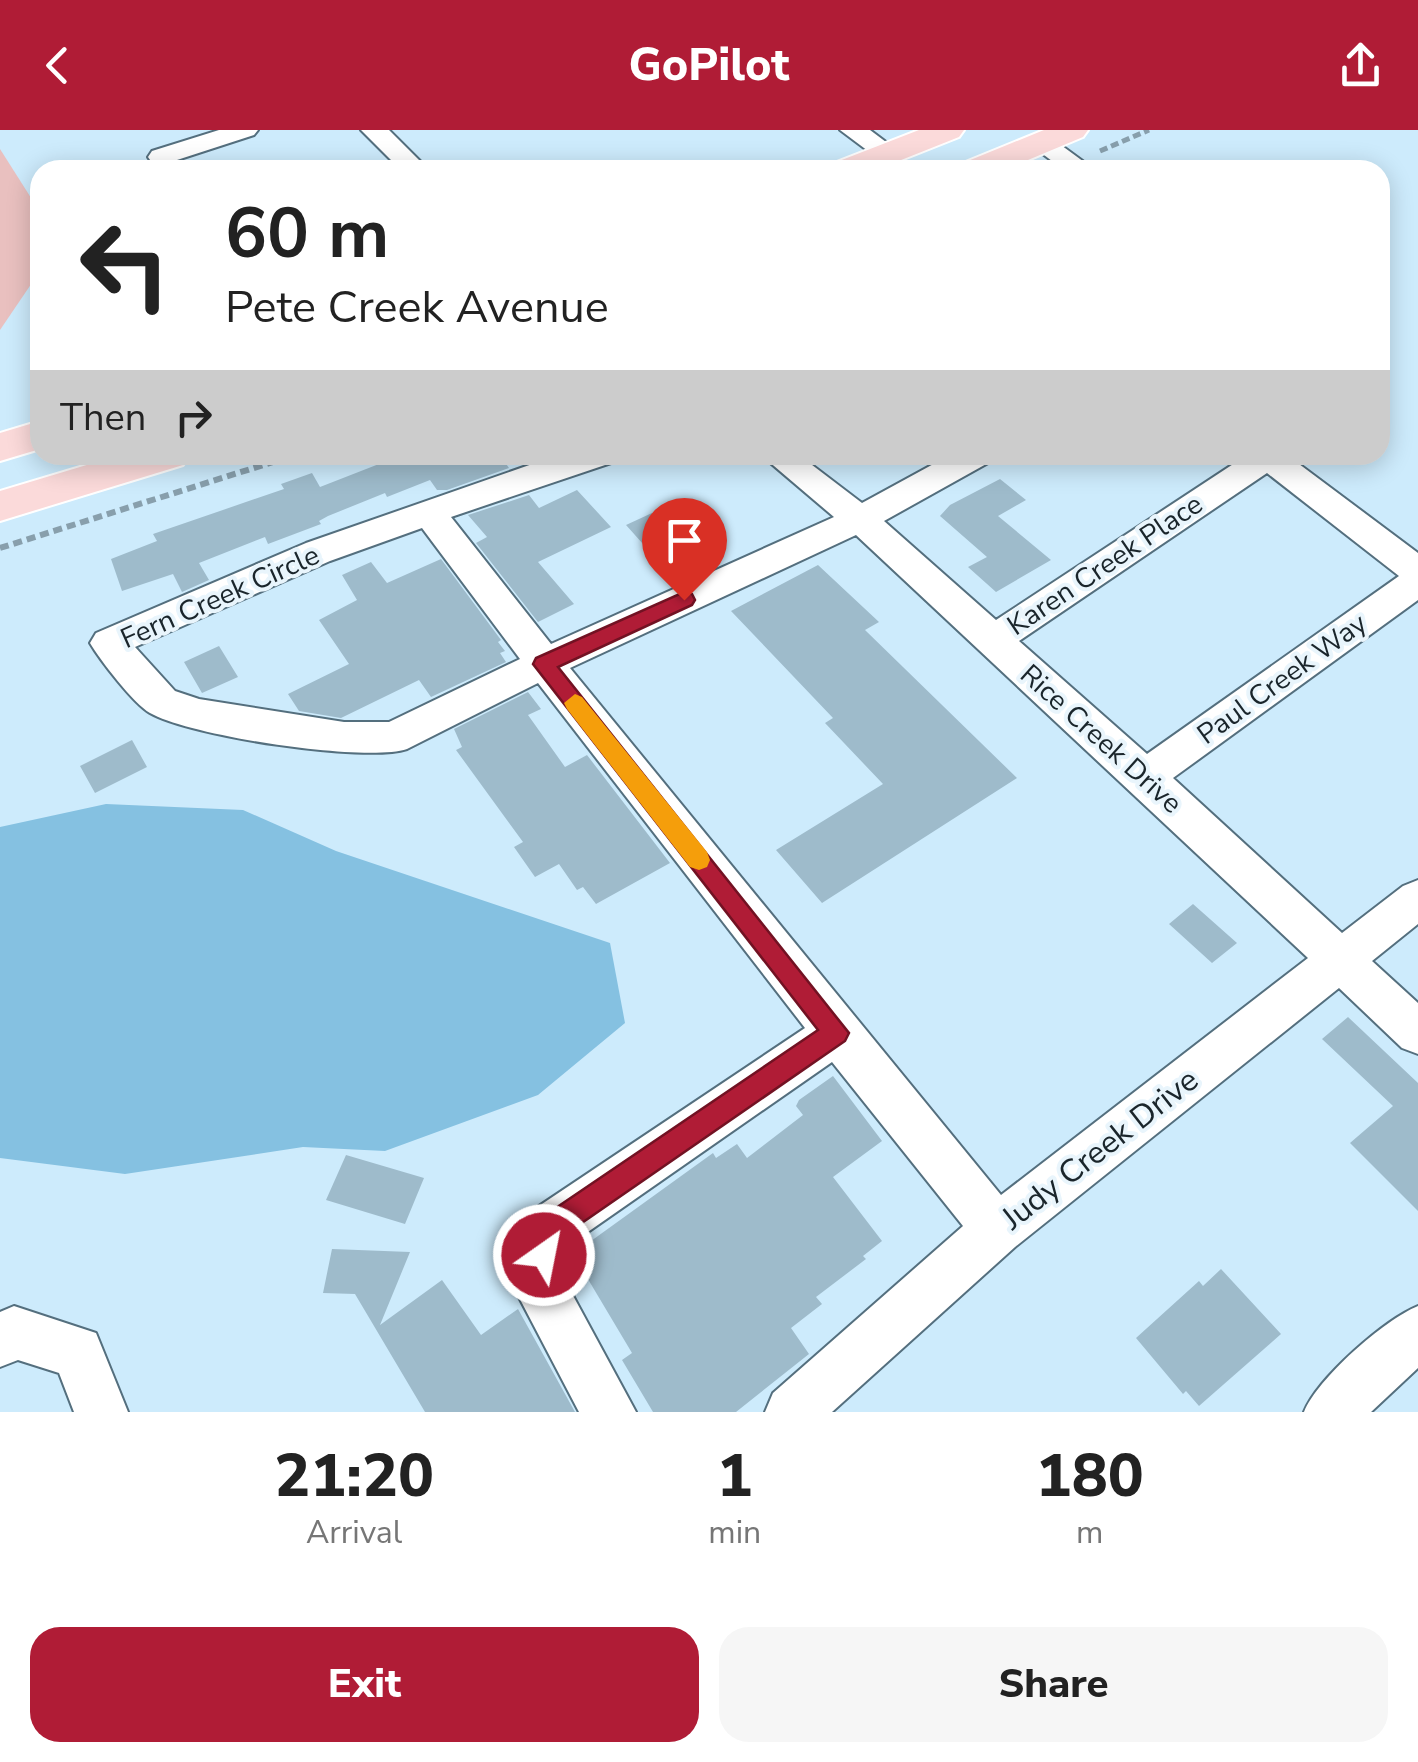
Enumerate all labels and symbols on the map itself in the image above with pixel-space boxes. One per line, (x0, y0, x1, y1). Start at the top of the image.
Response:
street label: Karen Creek Place (1000, 485, 1210, 645)
pin (642, 498, 727, 601)
street label: Fern Creek Circle (115, 536, 325, 658)
street label: Paul Creek Way (1189, 604, 1375, 753)
street label: Rice Creek Drive (1012, 656, 1190, 822)
street label: Judy Creek Drive (992, 1059, 1207, 1240)
position arrow (492, 1203, 596, 1307)

